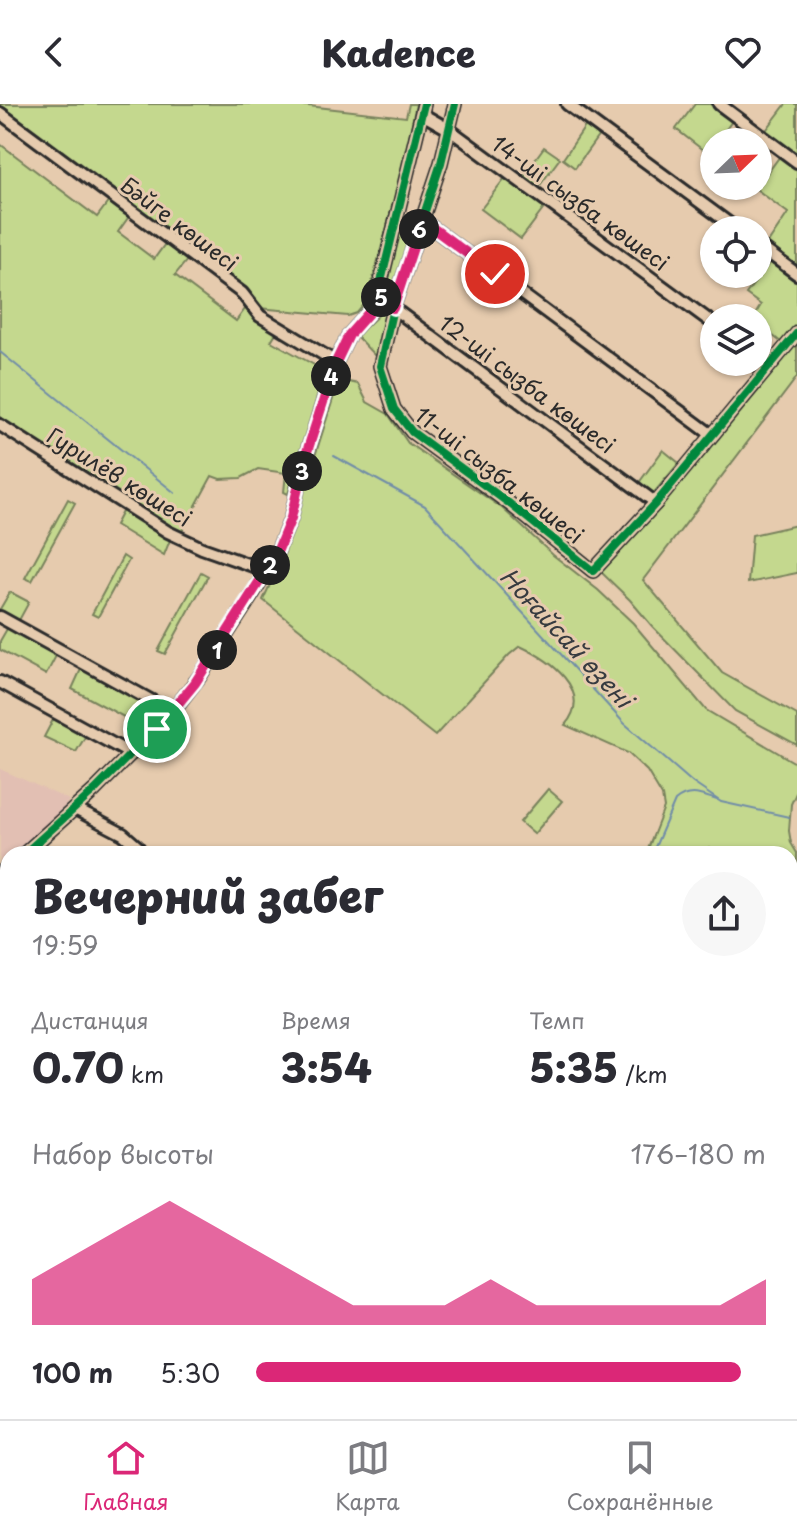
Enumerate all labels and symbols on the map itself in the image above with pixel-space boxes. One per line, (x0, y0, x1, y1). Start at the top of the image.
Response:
street label: 14-ші сызба көшесі (485, 126, 677, 278)
north arrow (700, 128, 772, 200)
street label: Бәйге көшесі (114, 168, 246, 278)
pin: 6 (399, 209, 439, 249)
pin (461, 240, 529, 308)
pin: 5 (361, 277, 401, 317)
street label: 12-ші сызба көшесі (433, 306, 623, 460)
pin: 4 (311, 356, 351, 396)
street label: 11-ші сызба көшесі (408, 397, 592, 551)
street label: Гурилёв көшесі (41, 418, 199, 534)
pin: 3 (282, 451, 322, 491)
pin: 2 (250, 545, 290, 585)
water label: Ноғайсай өзені (492, 559, 644, 718)
pin: 1 (197, 630, 237, 670)
pin (123, 695, 191, 763)

